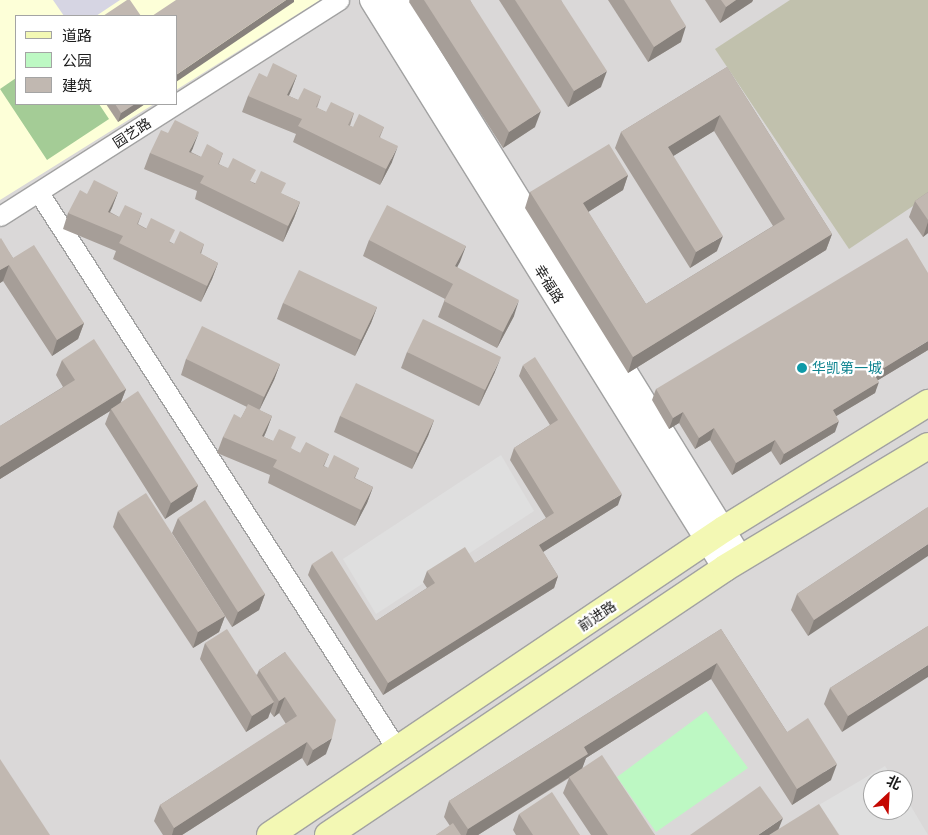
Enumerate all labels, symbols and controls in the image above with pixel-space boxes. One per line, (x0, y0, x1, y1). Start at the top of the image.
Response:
legend (15, 15, 178, 105)
text: 道路 (62, 26, 92, 45)
text: 公园 (62, 51, 92, 70)
text: 建筑 (62, 76, 92, 95)
street label: 园艺路 (110, 115, 154, 151)
street label: 幸福路 (531, 262, 567, 306)
place label: 华凯第一城 (812, 360, 882, 376)
marker: 华凯第一城 (796, 362, 808, 374)
street label: 前进路 (575, 597, 619, 635)
north arrow (863, 770, 913, 820)
text: 北 (884, 771, 904, 793)

